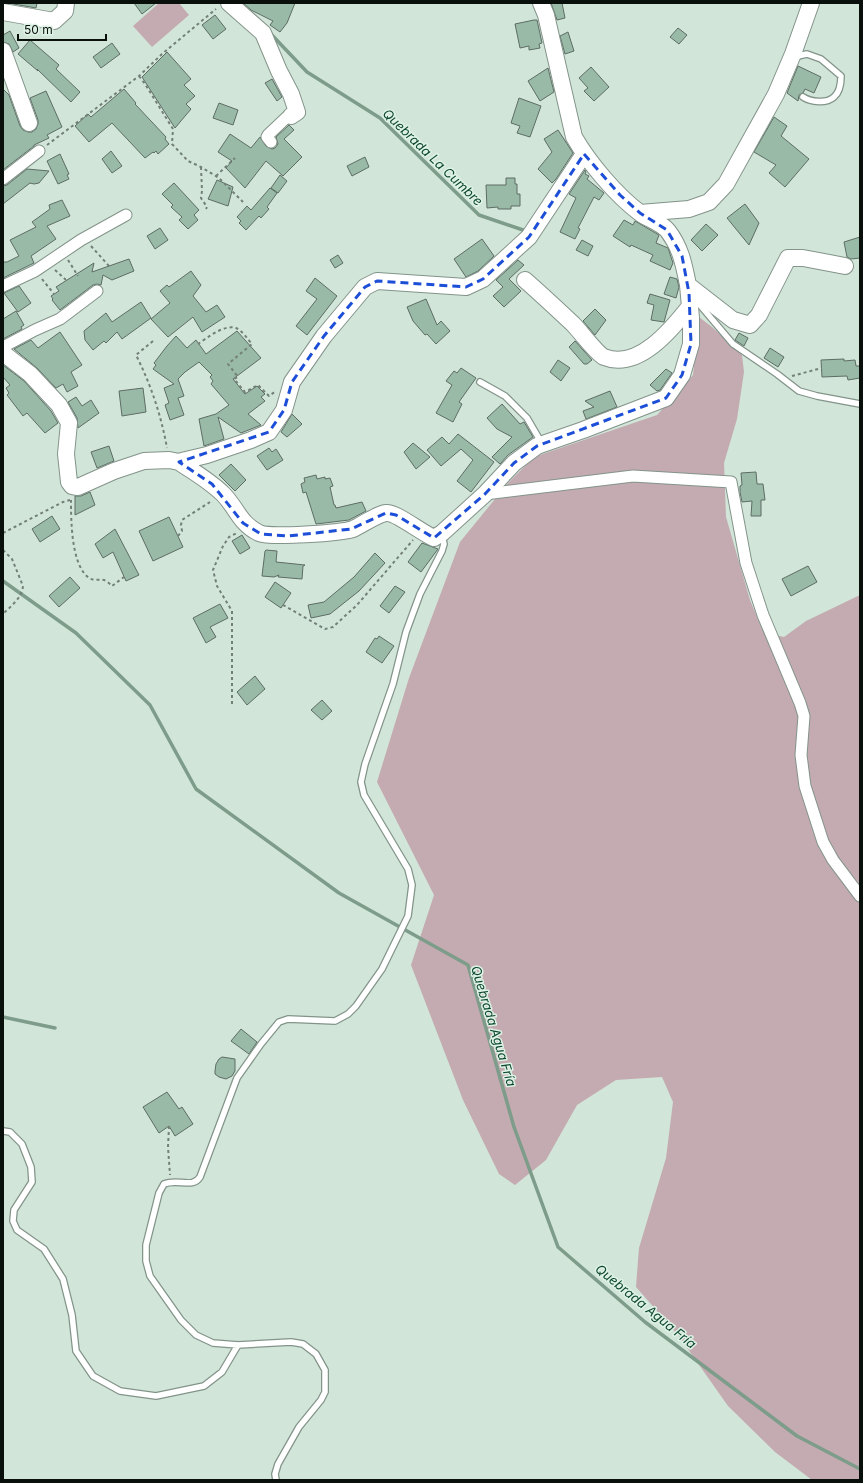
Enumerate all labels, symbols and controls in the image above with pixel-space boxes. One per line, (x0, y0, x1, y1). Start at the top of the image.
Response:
scale bar (18, 16, 106, 42)
text: 50 m (24, 22, 53, 37)
water label: Quebrada La Cumbre (380, 105, 486, 209)
water label: Quebrada Agua Fría (468, 964, 520, 1088)
water label: Quebrada Agua Fría (592, 1260, 700, 1352)

